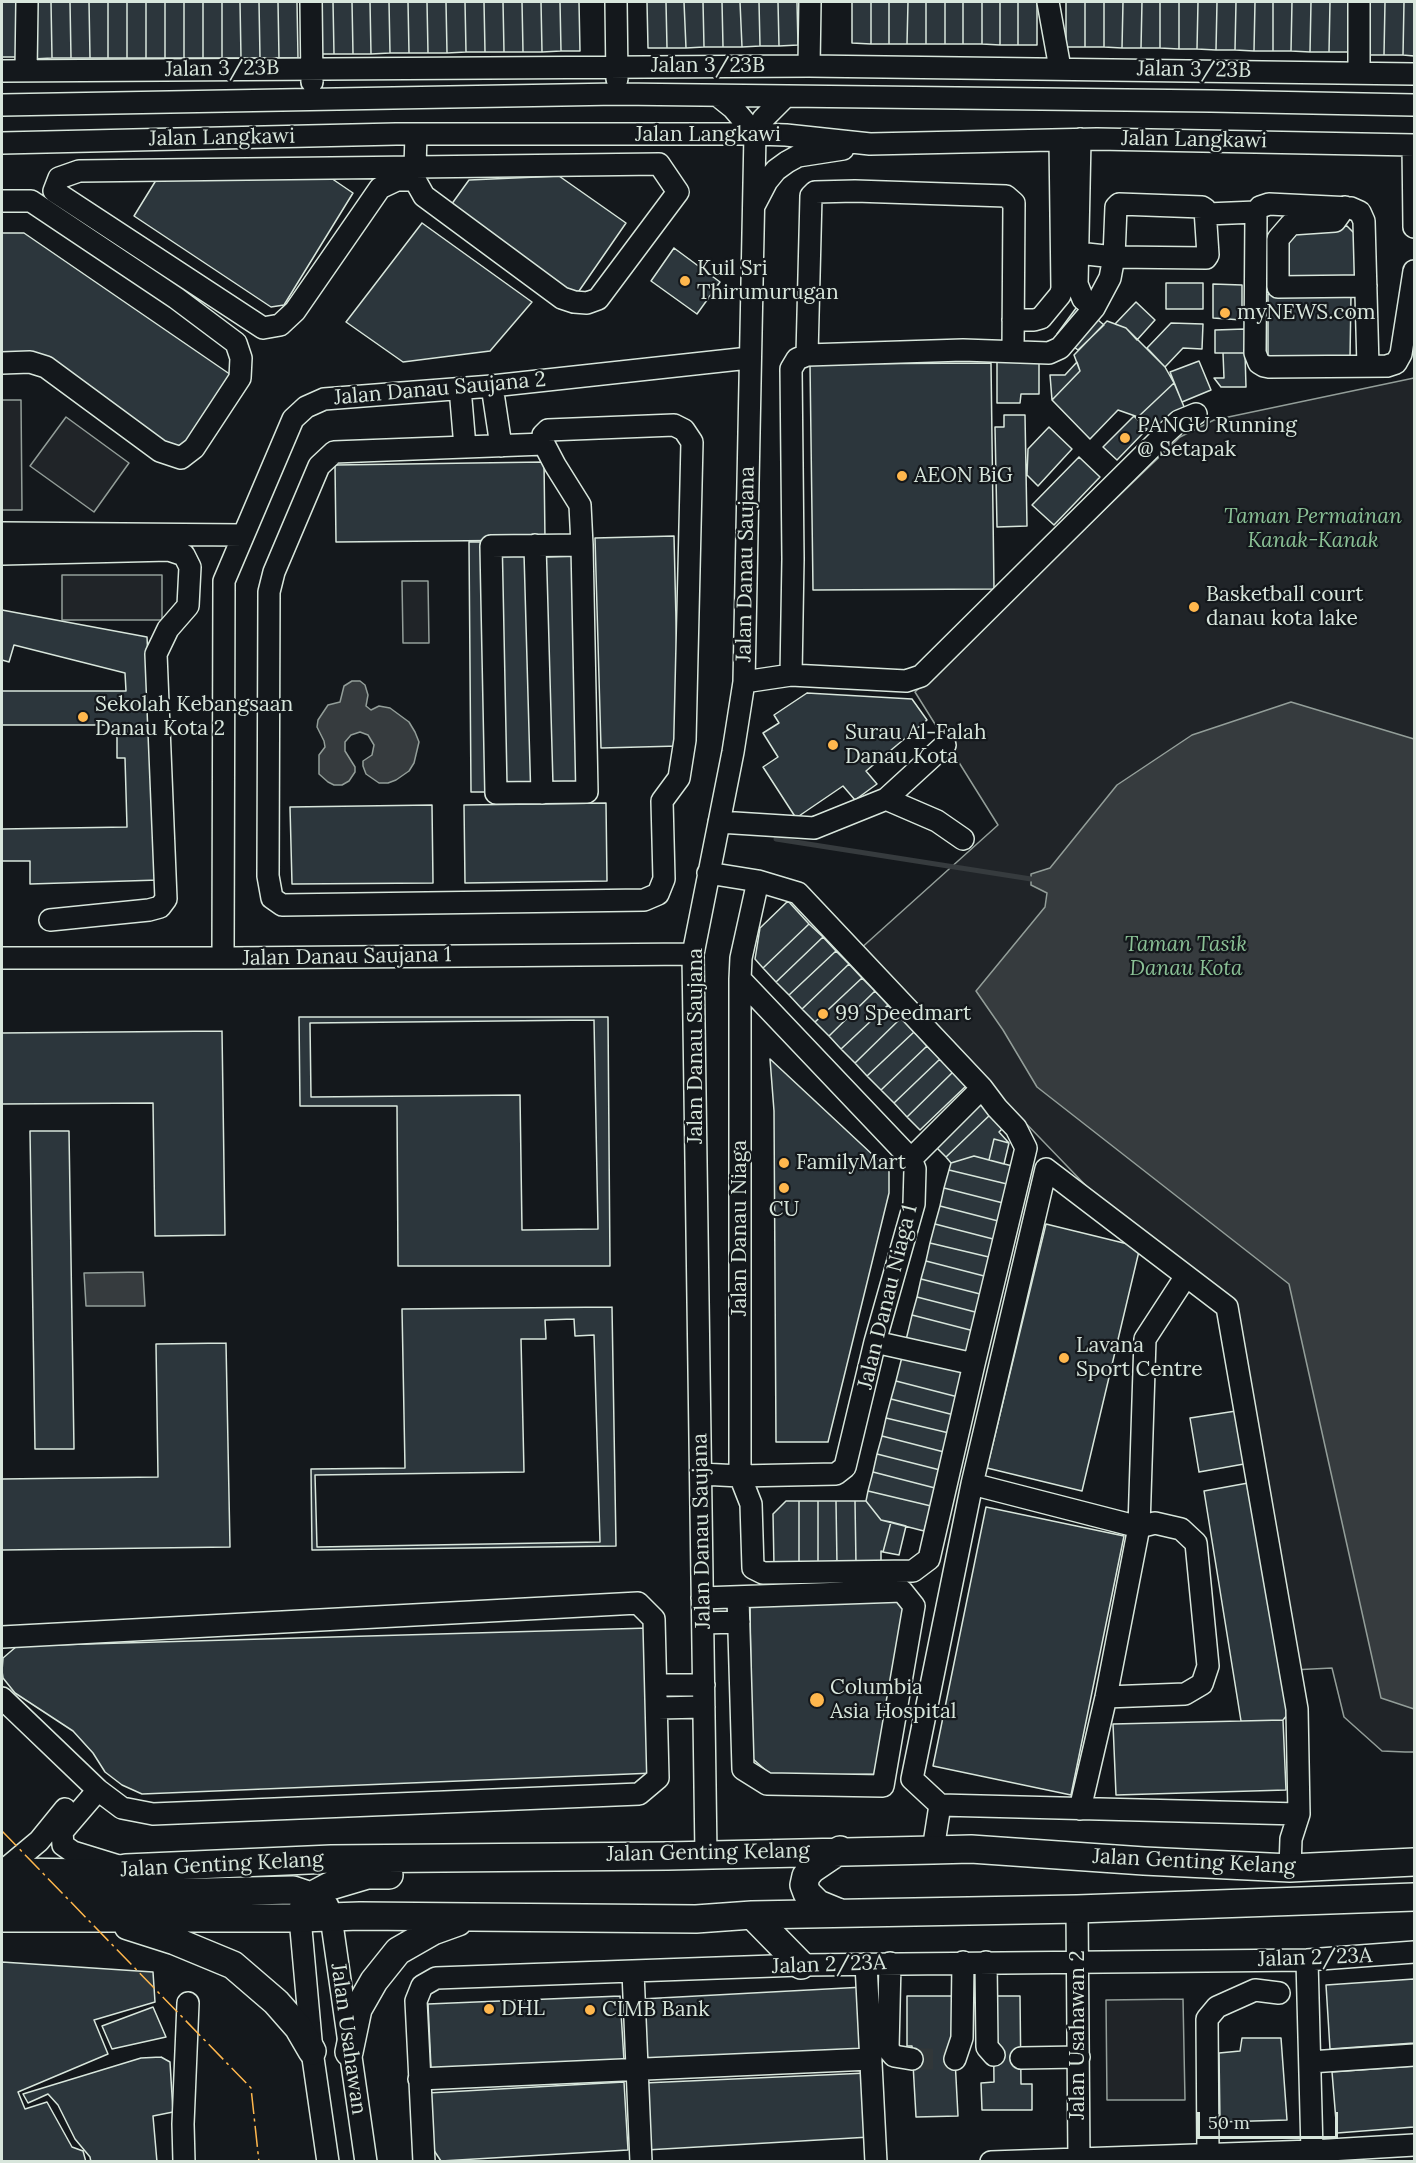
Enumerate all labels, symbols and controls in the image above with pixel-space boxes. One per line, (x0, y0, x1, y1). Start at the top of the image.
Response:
street label: Jalan 3/23B (651, 53, 765, 79)
street label: Jalan 3/23B (165, 55, 279, 83)
street label: Jalan 3/23B (1137, 56, 1251, 84)
street label: Jalan Langkawi (635, 122, 781, 148)
street label: Jalan Langkawi (149, 124, 295, 152)
street label: Jalan Langkawi (1121, 126, 1267, 154)
place label: Kuil Sri Thirumurugan (697, 256, 839, 306)
marker: Kuil Sri Thirumurugan (678, 274, 692, 288)
place label: myNEWS.com (1237, 300, 1375, 326)
marker: myNEWS.com (1218, 306, 1232, 320)
street label: Jalan Danau Saujana 2 (333, 367, 547, 411)
place label: PANGU Running @ Setapak (1137, 413, 1297, 463)
marker: PANGU Running @ Setapak (1118, 431, 1132, 445)
place label: AEON BiG (914, 463, 1013, 489)
street label: Jalan Danau Saujana (732, 466, 760, 662)
marker: AEON BiG (895, 469, 909, 483)
park label: Taman Permainan Kanak-Kanak (1224, 504, 1402, 554)
place label: Basketball court danau kota lake (1206, 582, 1363, 632)
marker: Basketball court danau kota lake (1187, 600, 1201, 614)
place label: Sekolah Kebangsaan Danau Kota 2 (95, 692, 293, 742)
marker: Sekolah Kebangsaan Danau Kota 2 (76, 710, 90, 724)
place label: Surau Al-Falah Danau Kota (845, 720, 986, 770)
marker: Surau Al-Falah Danau Kota (826, 738, 840, 752)
park label: Taman Tasik Danau Kota (1125, 932, 1247, 982)
street label: Jalan Danau Saujana 1 (242, 943, 452, 971)
street label: Jalan Danau Saujana (683, 948, 709, 1144)
place label: 99 Speedmart (835, 1001, 971, 1027)
marker: 99 Speedmart (816, 1007, 830, 1021)
street label: Jalan Danau Niaga (727, 1140, 753, 1316)
place label: FamilyMart (796, 1150, 906, 1176)
marker: FamilyMart (777, 1156, 791, 1170)
marker: CU (777, 1181, 791, 1195)
place label: CU (769, 1197, 799, 1223)
street label: Jalan Danau Niaga 1 (853, 1202, 923, 1392)
place label: Lavana Sport Centre (1076, 1333, 1203, 1383)
marker: Lavana Sport Centre (1057, 1351, 1071, 1365)
street label: Jalan Danau Saujana (688, 1433, 716, 1629)
place label: Columbia Asia Hospital (830, 1675, 957, 1725)
marker: Columbia Asia Hospital (808, 1691, 826, 1709)
street label: Jalan Genting Kelang (606, 1839, 810, 1867)
street label: Jalan Genting Kelang (1092, 1844, 1296, 1880)
street label: Jalan Genting Kelang (120, 1847, 324, 1883)
street label: Jalan 2/23A (1257, 1943, 1373, 1973)
street label: Jalan 2/23A (771, 1950, 887, 1980)
street label: Jalan Usahawan 2 (1065, 1950, 1091, 2120)
street label: Jalan Usahawan (325, 1962, 371, 2116)
place label: DHL (501, 1996, 545, 2022)
place label: CIMB Bank (602, 1997, 709, 2023)
marker: DHL (482, 2002, 496, 2016)
marker: CIMB Bank (583, 2003, 597, 2017)
scale bar (1200, 2100, 1341, 2138)
text: 50 m (1208, 2111, 1250, 2134)

